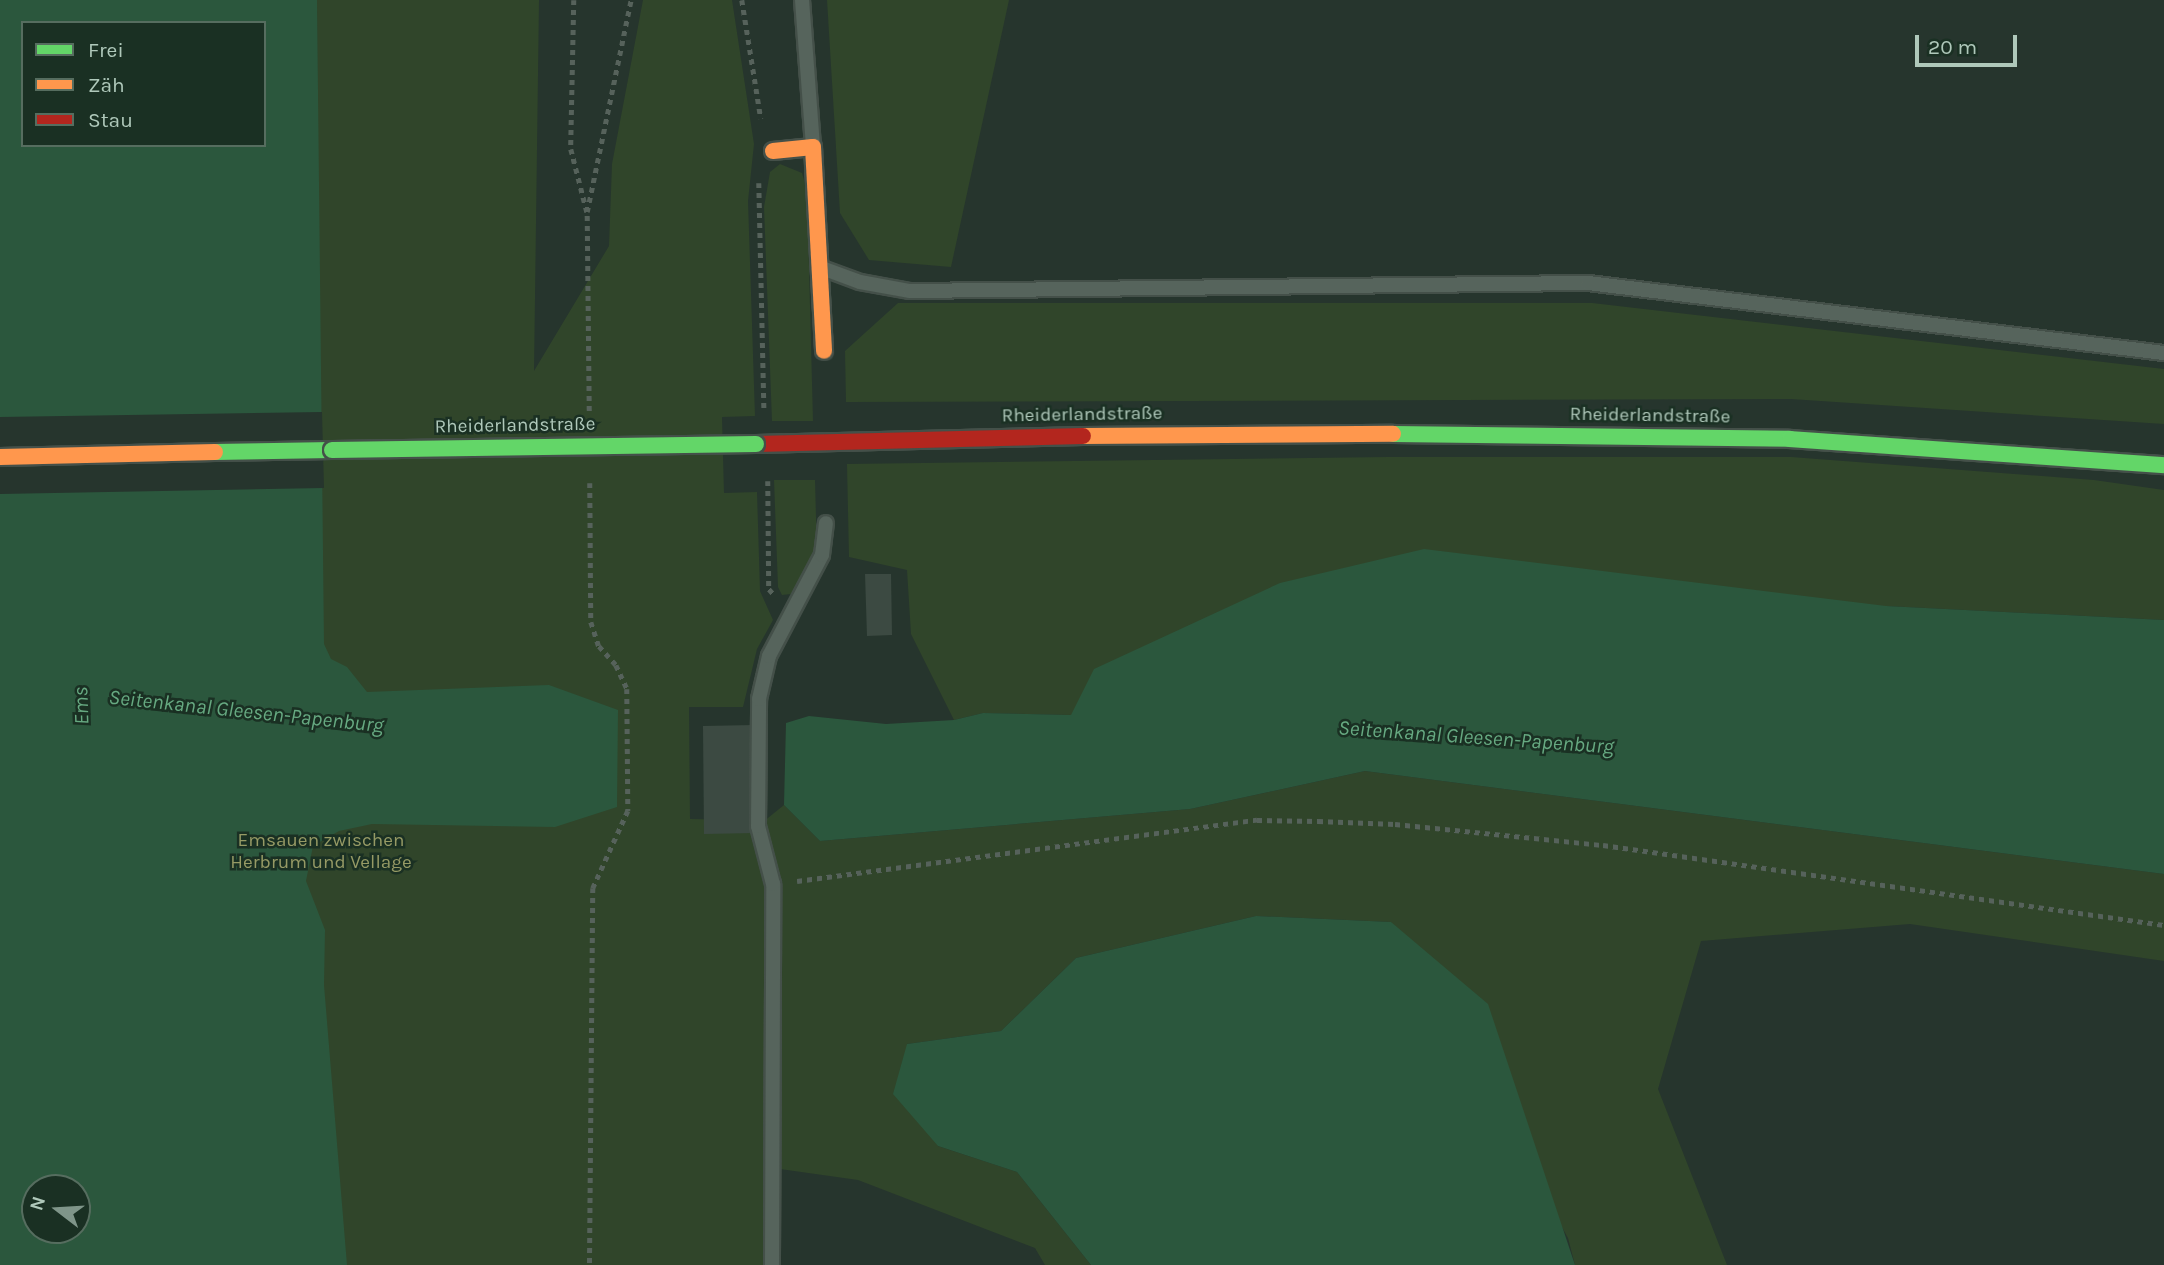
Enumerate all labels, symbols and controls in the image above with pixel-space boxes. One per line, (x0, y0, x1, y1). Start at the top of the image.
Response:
legend (21, 21, 266, 147)
scale bar (1919, 21, 2021, 65)
text: 20 m (1928, 35, 1977, 59)
text: Frei (88, 38, 124, 62)
text: Zäh (88, 73, 125, 97)
text: Stau (88, 108, 133, 132)
street label: Rheiderlandstraße (1001, 402, 1163, 428)
street label: Rheiderlandstraße (1569, 403, 1731, 429)
street label: Rheiderlandstraße (434, 413, 596, 439)
water label: Seitenkanal Gleesen-Papenburg (107, 684, 385, 738)
water label: Ems (68, 686, 94, 726)
water label: Seitenkanal Gleesen-Papenburg (1337, 715, 1615, 759)
park label: Emsauen zwischen Herbrum und Vellage (230, 830, 412, 874)
north arrow (21, 1174, 91, 1244)
text: N (25, 1194, 50, 1213)

